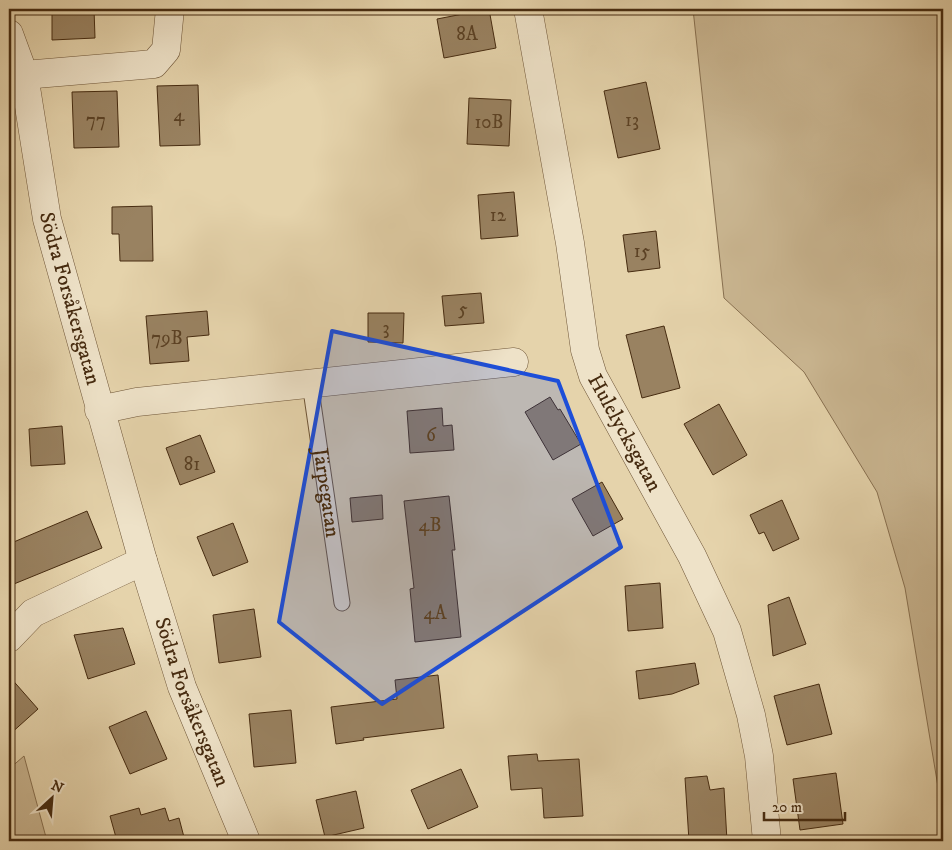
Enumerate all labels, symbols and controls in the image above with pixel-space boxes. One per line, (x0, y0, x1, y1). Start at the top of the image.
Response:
house number: 8A (456, 23, 479, 46)
house number: 4 (174, 104, 186, 127)
house number: 77 (86, 109, 106, 132)
house number: 13 (625, 109, 639, 132)
house number: 10B (474, 111, 504, 134)
house number: 12 (490, 204, 507, 227)
street label: Södra Forsåkersgatan (33, 210, 106, 388)
house number: 15 (634, 240, 651, 263)
house number: 5 (458, 298, 468, 321)
house number: 3 (382, 317, 390, 340)
house number: 79B (151, 327, 183, 350)
street label: Hulelycksgatan (581, 369, 667, 496)
house number: 6 (426, 424, 437, 447)
street label: Järpegatan (306, 444, 345, 539)
house number: 81 (184, 453, 200, 476)
house number: 4B (419, 514, 441, 537)
house number: 4A (423, 602, 447, 625)
street label: Södra Forsåkersgatan (148, 614, 235, 791)
north arrow (28, 772, 78, 822)
text: N (48, 777, 67, 798)
scale bar (764, 790, 846, 822)
text: 20 m (772, 798, 802, 817)

